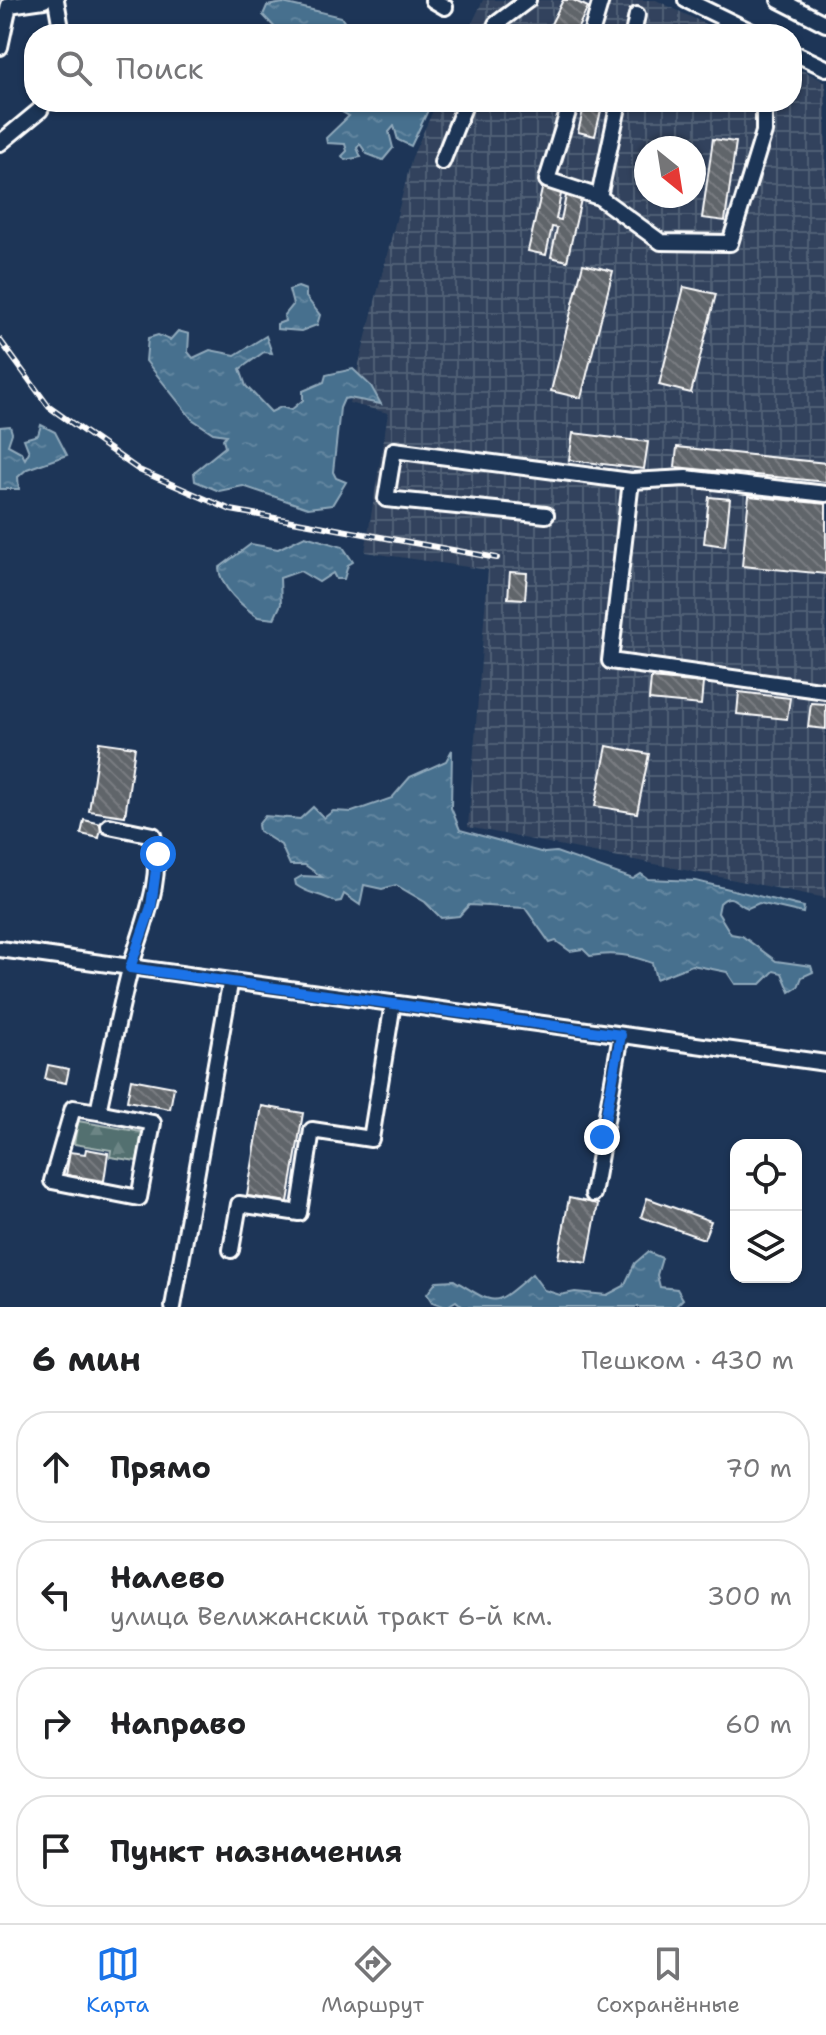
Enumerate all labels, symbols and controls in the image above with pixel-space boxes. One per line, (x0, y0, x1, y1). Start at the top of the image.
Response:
search box (24, 24, 802, 112)
icon: search (52, 46, 96, 90)
text: Поиск (116, 48, 204, 89)
north arrow (634, 136, 706, 208)
route start (140, 836, 176, 872)
route end (584, 1119, 620, 1155)
map controls (730, 1139, 802, 1283)
button: locate (730, 1139, 802, 1211)
button: layers (730, 1211, 802, 1283)
text: 6 мин (32, 1336, 141, 1382)
text: Пешком · 430 m (582, 1342, 794, 1377)
icon: ahead (34, 1445, 78, 1489)
text: Прямо (110, 1447, 211, 1488)
text: 70 m (725, 1450, 792, 1485)
text: Налево (110, 1557, 225, 1598)
icon: left (34, 1573, 78, 1617)
text: 300 m (707, 1578, 792, 1613)
text: улица Велижанский тракт 6-й км. (110, 1598, 552, 1633)
icon: right (34, 1701, 78, 1745)
text: Направо (110, 1703, 246, 1744)
text: 60 m (725, 1706, 792, 1741)
icon: arrive (34, 1829, 78, 1873)
text: Пункт назначения (110, 1831, 402, 1872)
tab: Карта (86, 1942, 149, 2019)
tab: Маршрут (321, 1942, 424, 2019)
tab: Сохранённые (596, 1942, 740, 2019)

